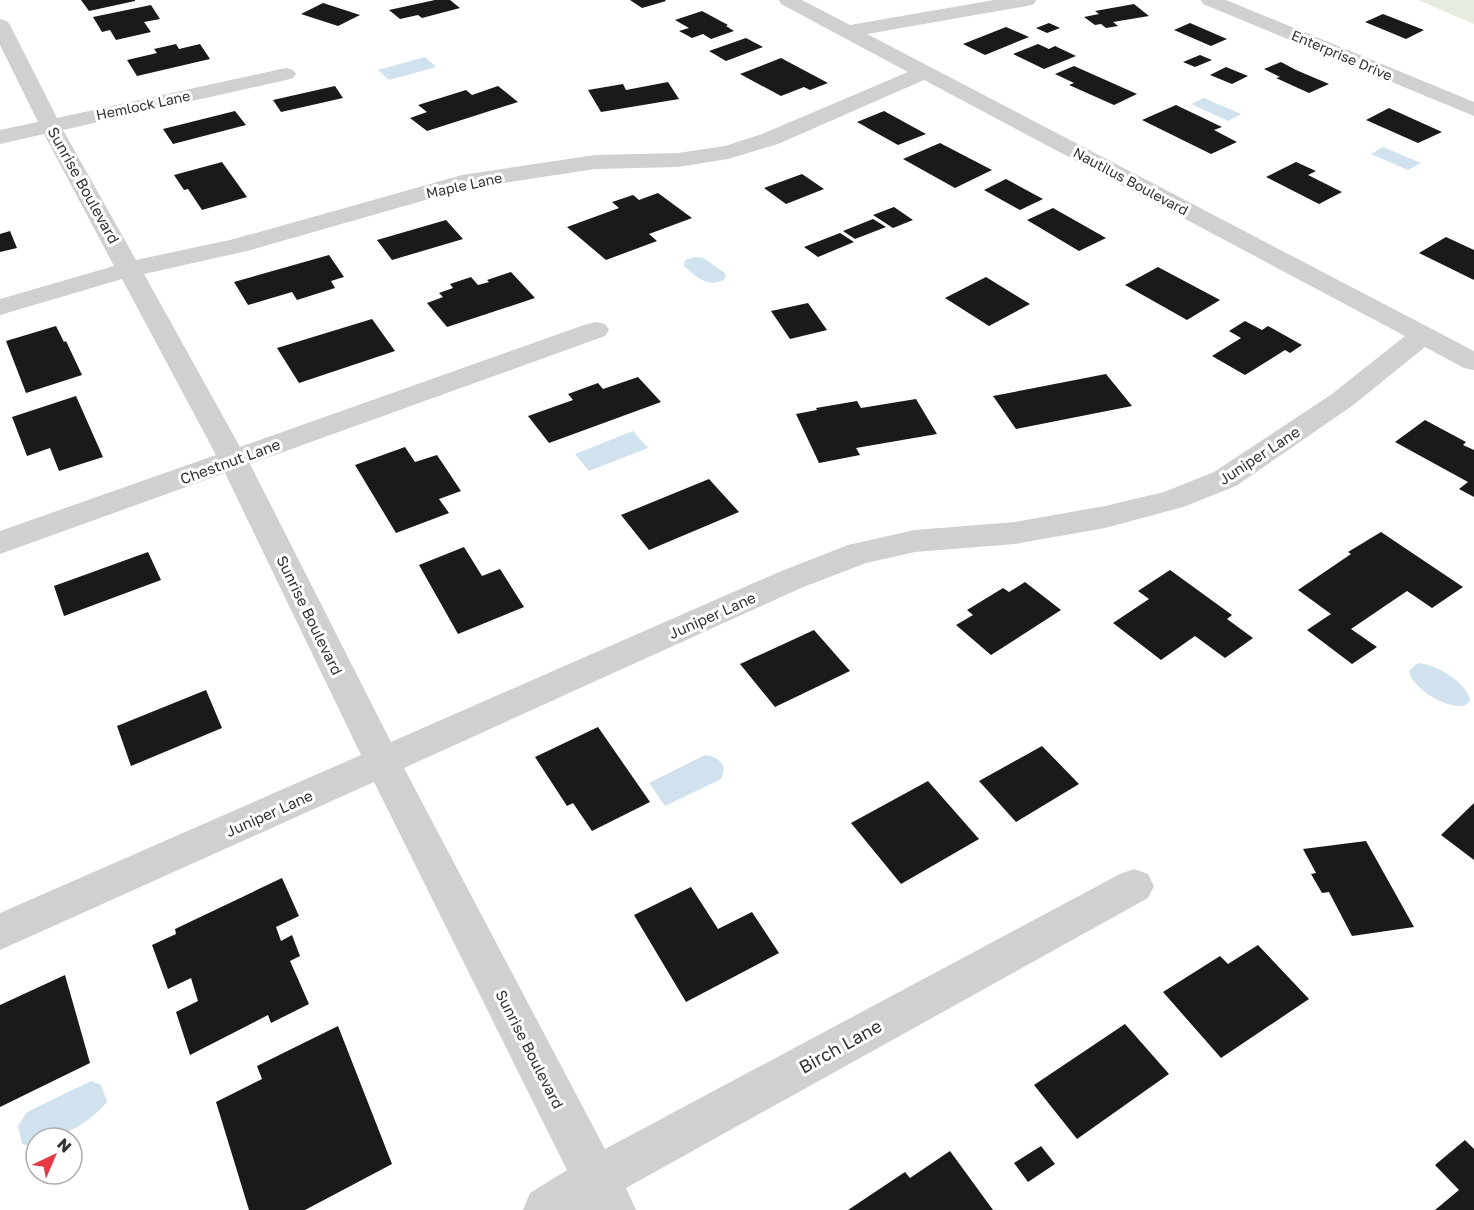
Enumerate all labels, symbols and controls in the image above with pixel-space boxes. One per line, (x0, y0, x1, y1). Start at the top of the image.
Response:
street label: Enterprise Drive (1289, 26, 1395, 84)
street label: Hemlock Lane (94, 87, 192, 123)
street label: Sunrise Boulevard (44, 123, 124, 247)
street label: Nautilus Boulevard (1071, 143, 1191, 219)
street label: Maple Lane (424, 169, 504, 201)
street label: Juniper Lane (1215, 422, 1303, 488)
street label: Chestnut Lane (177, 434, 283, 487)
street label: Sunrise Boulevard (273, 552, 347, 678)
street label: Juniper Lane (666, 588, 759, 642)
street label: Juniper Lane (223, 786, 316, 840)
street label: Sunrise Boulevard (492, 987, 568, 1111)
street label: Birch Lane (795, 1014, 885, 1078)
north arrow (24, 1126, 84, 1186)
text: N (53, 1134, 76, 1157)

